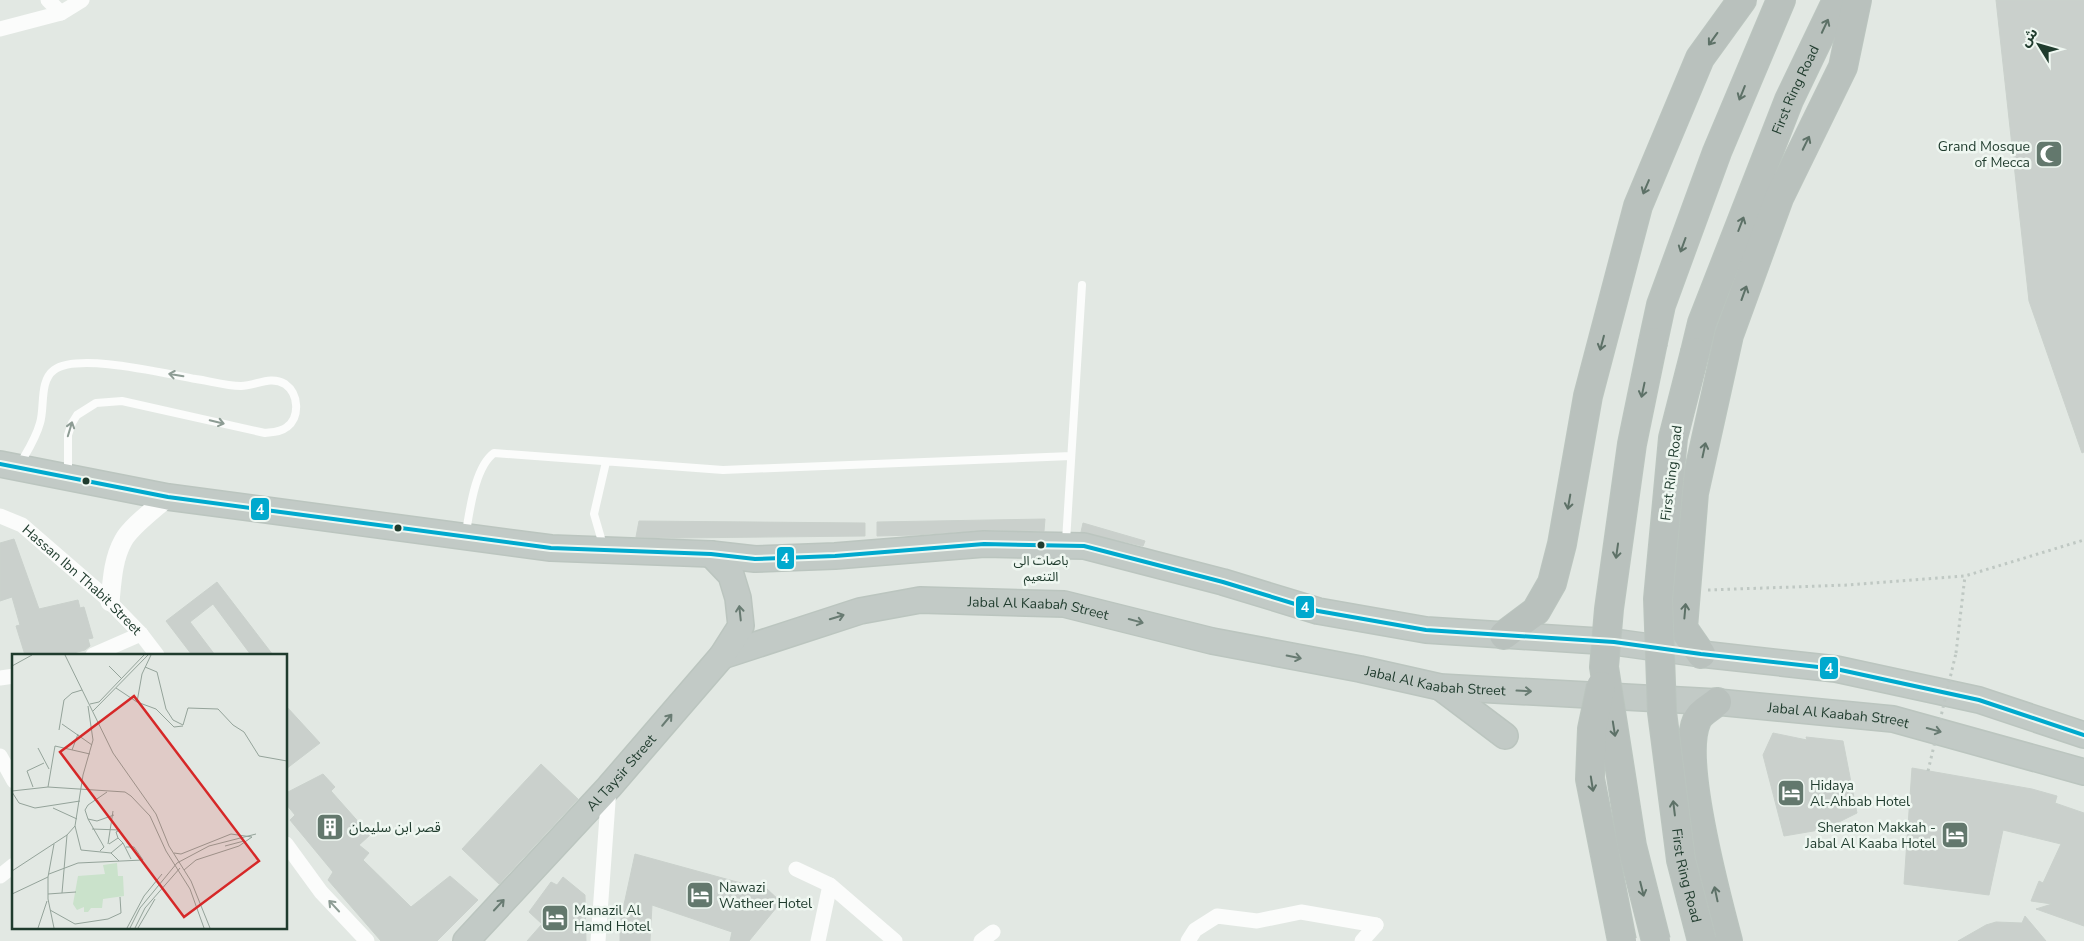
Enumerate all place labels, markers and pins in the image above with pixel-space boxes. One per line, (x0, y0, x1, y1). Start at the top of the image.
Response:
place label: Grand Mosque of Mecca (1938, 137, 2030, 172)
mosque icon: Grand Mosque of Mecca (2034, 139, 2064, 169)
unlabelled marker (81, 476, 91, 486)
unlabelled marker (393, 523, 403, 533)
marker: باصات الى التنعيم (1036, 540, 1046, 550)
place label: باصات الى التنعيم (1013, 552, 1069, 587)
place label: Hidaya Al-Ahbab Hotel (1810, 776, 1911, 811)
hotel icon: Hidaya Al-Ahbab Hotel (1776, 778, 1806, 808)
building icon: قصر ابن سليمان (315, 812, 345, 842)
place label: قصر ابن سليمان (349, 818, 441, 837)
place label: Sheraton Makkah - Jabal Al Kaaba Hotel (1804, 818, 1937, 853)
hotel icon: Sheraton Makkah - Jabal Al Kaaba Hotel (1940, 820, 1970, 850)
place label: Nawazi Watheer Hotel (719, 878, 813, 913)
hotel icon: Nawazi Watheer Hotel (685, 880, 715, 910)
place label: Manazil Al Hamd Hotel (574, 901, 651, 936)
hotel icon: Manazil Al Hamd Hotel (540, 903, 570, 933)

